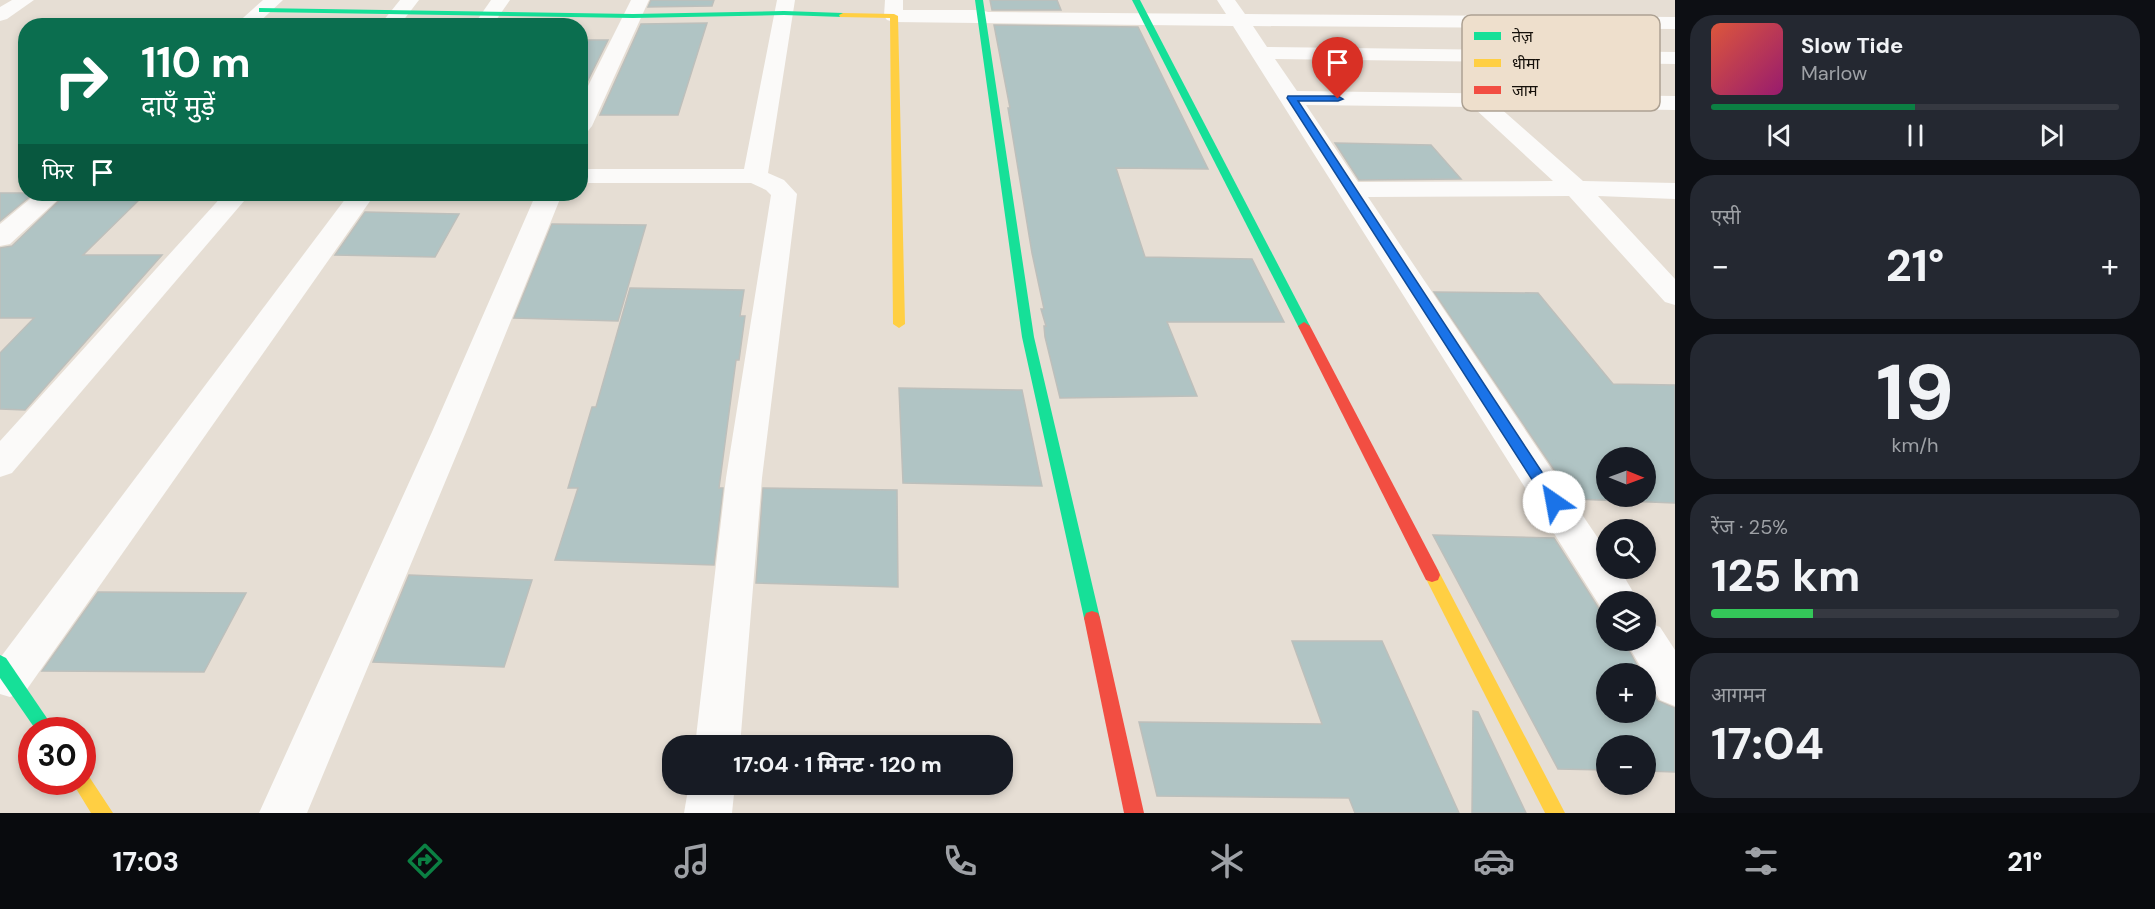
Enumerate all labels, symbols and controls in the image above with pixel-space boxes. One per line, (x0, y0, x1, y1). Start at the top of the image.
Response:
legend (1462, 15, 1660, 111)
text: तेज़ (1512, 26, 1534, 47)
text: Slow Tide (1801, 31, 1903, 60)
text: 110 m (141, 35, 251, 90)
pin (1312, 37, 1363, 99)
icon: right (42, 42, 120, 120)
icon: arrive (1321, 46, 1354, 79)
text: धीमा (1512, 53, 1541, 74)
text: Marlow (1801, 60, 1867, 86)
text: जाम (1512, 80, 1538, 101)
text: दाएँ मुड़ें (141, 88, 215, 123)
icon: previous (1763, 119, 1796, 152)
icon: pause (1899, 119, 1932, 152)
icon: next (2035, 119, 2068, 152)
icon: arrive (86, 156, 119, 189)
text: फिर (42, 157, 74, 186)
text: एसी (1711, 204, 1741, 230)
text: 21° (1886, 236, 1944, 295)
text: − (1711, 244, 1729, 287)
text: + (2101, 244, 2119, 287)
text: 19 (1876, 342, 1954, 443)
text: km/h (1891, 432, 1939, 458)
north arrow (1596, 447, 1656, 507)
map controls (1596, 447, 1656, 795)
position arrow (1522, 470, 1586, 534)
text: रेंज · 25% (1711, 514, 1788, 540)
button: search (1596, 519, 1656, 579)
text: 125 km (1711, 546, 1860, 605)
button: layers (1596, 591, 1656, 651)
button: + (1596, 663, 1656, 723)
text: आगमन (1711, 682, 1766, 708)
text: 17:04 (1711, 714, 1824, 773)
speed limit sign: 30 (18, 717, 96, 795)
button: − (1596, 735, 1656, 795)
text: 17:04 · 1 मिनट · 120 m (733, 750, 942, 779)
icon: directions (404, 840, 446, 882)
icon: music (671, 840, 713, 882)
icon: phone (939, 840, 981, 882)
icon: climate (1206, 840, 1248, 882)
icon: car (1473, 840, 1515, 882)
icon: filters (1740, 840, 1782, 882)
text: 17:03 (113, 844, 179, 879)
text: 21° (2007, 844, 2042, 879)

